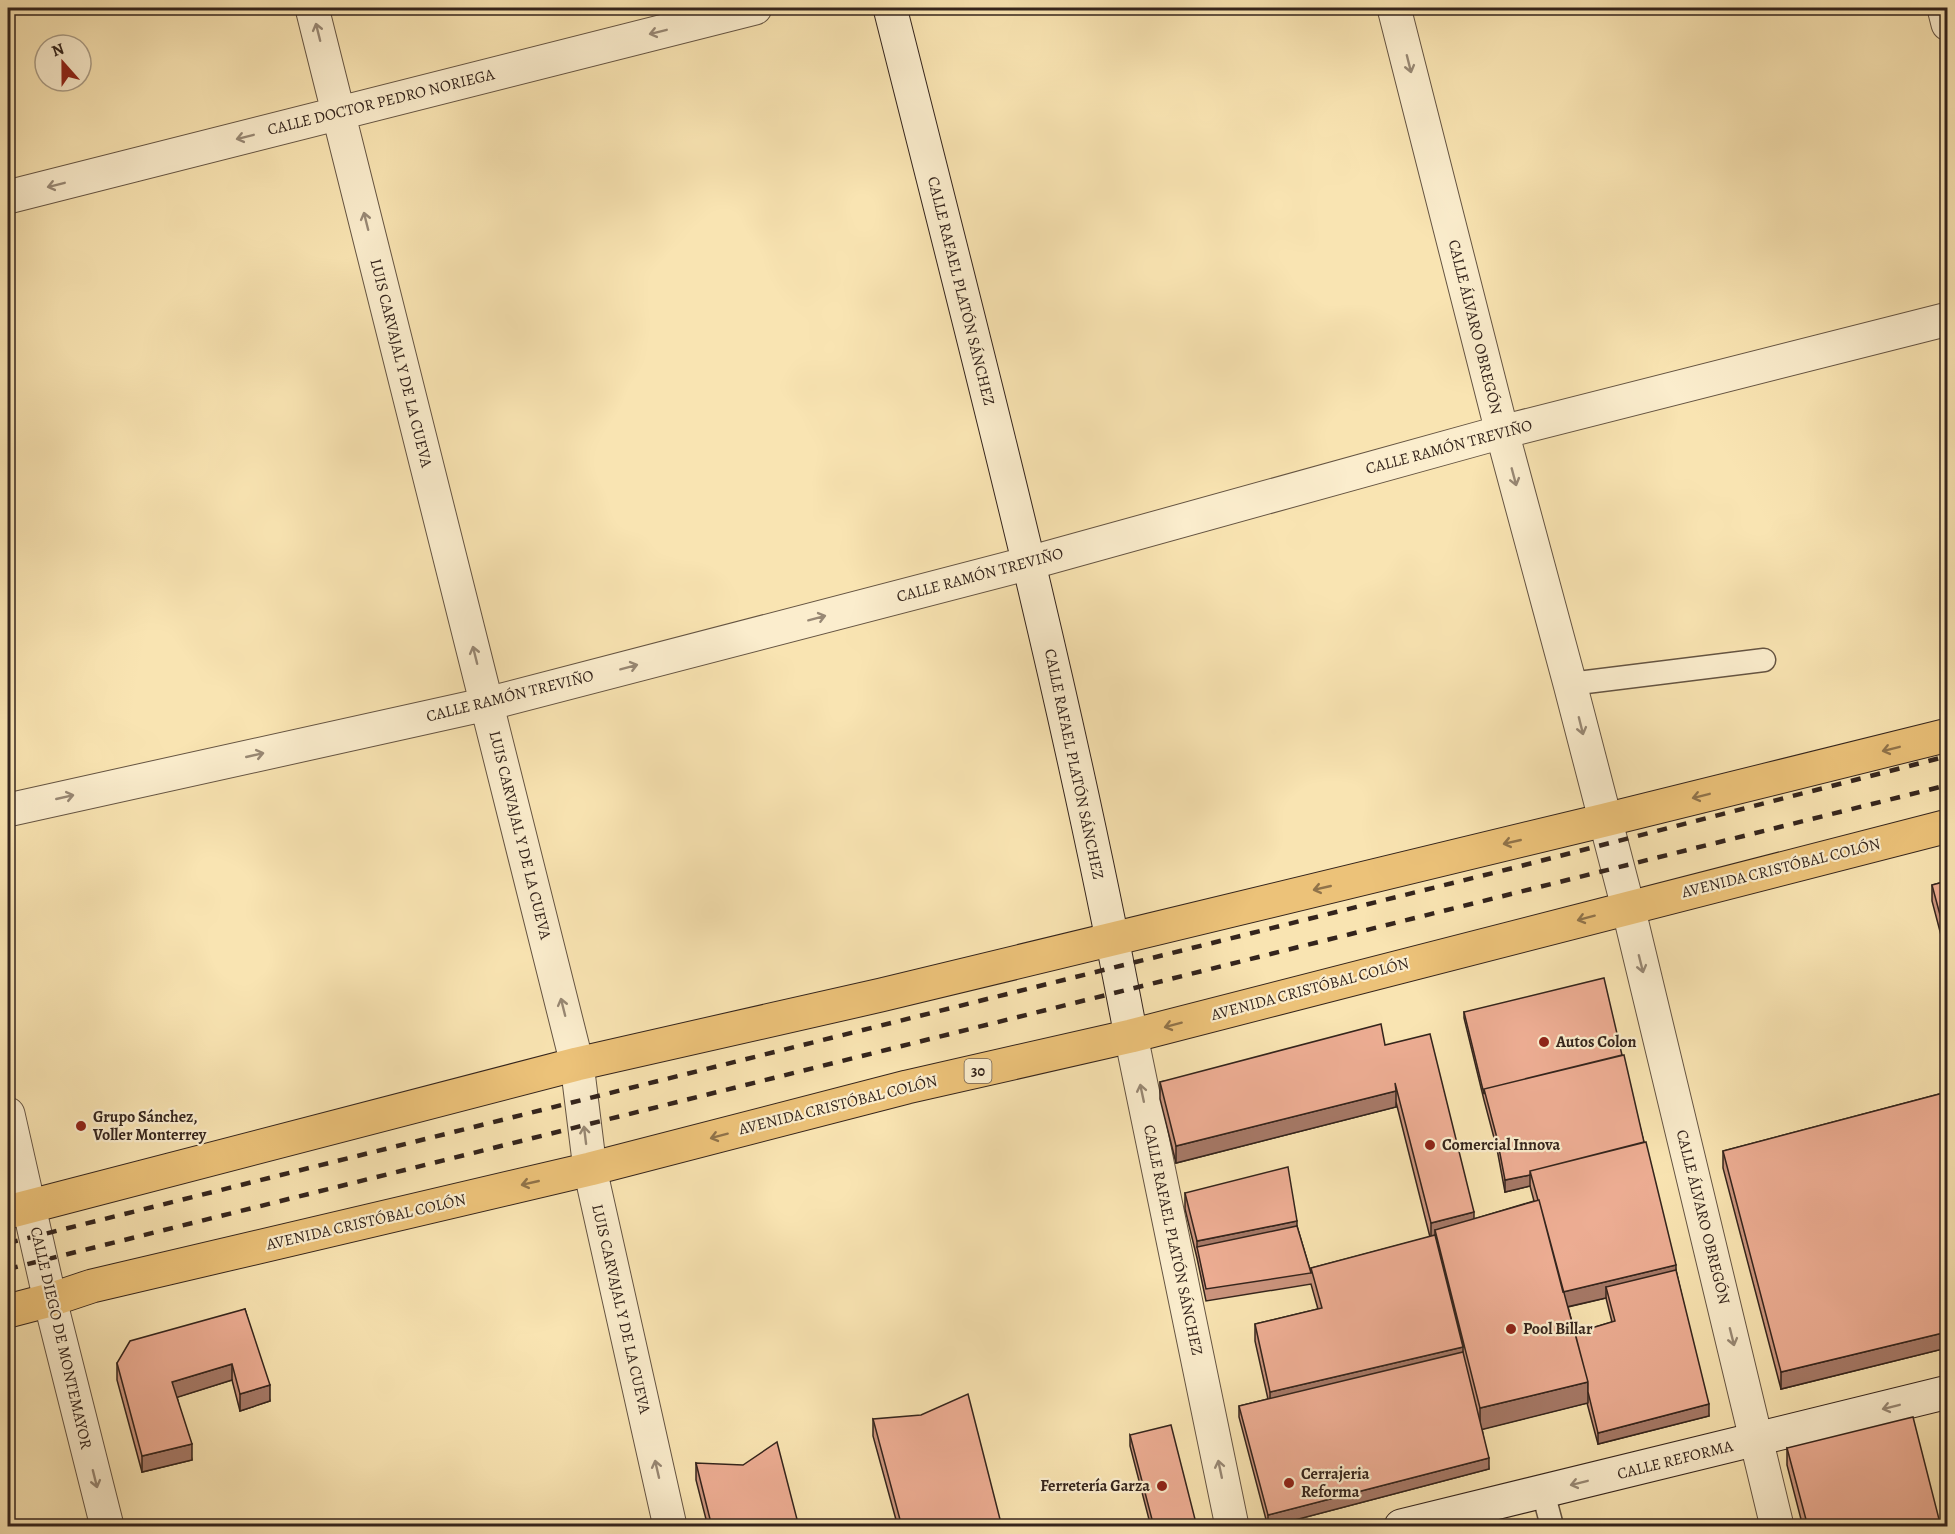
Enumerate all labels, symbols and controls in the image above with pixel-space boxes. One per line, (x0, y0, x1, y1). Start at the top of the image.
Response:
one-way arrow (312, 23, 324, 42)
one-way arrow (649, 27, 668, 39)
north arrow (33, 33, 93, 93)
text: N (49, 37, 68, 62)
one-way arrow (1403, 54, 1415, 73)
street label: CALLE DOCTOR PEDRO NORIEGA (265, 63, 497, 141)
one-way arrow (236, 131, 255, 143)
street label: CALLE RAFAEL PLATÓN SÁNCHEZ (922, 174, 1000, 408)
one-way arrow (47, 179, 66, 191)
one-way arrow (359, 212, 371, 231)
street label: CALLE ÁLVARO OBREGÓN (1443, 237, 1507, 417)
street label: LUIS CARVAJAL Y DE LA CUEVA (364, 256, 438, 470)
street label: CALLE RAMÓN TREVIÑO (1363, 414, 1535, 480)
one-way arrow (1509, 467, 1520, 486)
street label: CALLE RAMÓN TREVIÑO (894, 542, 1066, 608)
one-way arrow (808, 612, 827, 623)
one-way arrow (468, 646, 480, 665)
street label: CALLE RAFAEL PLATÓN SÁNCHEZ (1039, 647, 1109, 881)
one-way arrow (619, 660, 638, 672)
street label: CALLE RAMÓN TREVIÑO (424, 665, 596, 727)
one-way arrow (1576, 716, 1587, 735)
street label: LUIS CARVAJAL Y DE LA CUEVA (483, 728, 557, 942)
one-way arrow (1882, 744, 1901, 755)
one-way arrow (245, 749, 264, 760)
one-way arrow (54, 791, 74, 802)
one-way arrow (1692, 791, 1711, 803)
street label: AVENIDA CRISTÓBAL COLÓN (1678, 833, 1883, 904)
one-way arrow (1503, 837, 1522, 849)
one-way arrow (1313, 882, 1332, 894)
one-way arrow (1576, 913, 1595, 924)
street label: AVENIDA CRISTÓBAL COLÓN (1208, 952, 1411, 1026)
one-way arrow (1636, 954, 1648, 973)
one-way arrow (556, 998, 568, 1017)
one-way arrow (1164, 1020, 1183, 1031)
place label: Autos Colon (1555, 1031, 1637, 1053)
marker: Autos Colon (1537, 1035, 1551, 1049)
road number: 30 (964, 1059, 992, 1083)
street label: AVENIDA CRISTÓBAL COLÓN (735, 1070, 940, 1141)
one-way arrow (1136, 1084, 1148, 1103)
place label: Grupo Sánchez, Voller Monterrey (92, 1106, 207, 1146)
marker: Grupo Sánchez, Voller Monterrey (74, 1119, 88, 1133)
street label: CALLE RAFAEL PLATÓN SÁNCHEZ (1138, 1123, 1208, 1357)
one-way arrow (580, 1126, 591, 1146)
street label: CALLE ÁLVARO OBREGÓN (1671, 1127, 1735, 1307)
one-way arrow (709, 1130, 728, 1142)
place label: Comercial Innova (1442, 1134, 1560, 1156)
marker: Comercial Innova (1423, 1138, 1437, 1152)
one-way arrow (520, 1178, 539, 1190)
street label: AVENIDA CRISTÓBAL COLÓN (263, 1188, 468, 1256)
street label: LUIS CARVAJAL Y DE LA CUEVA (586, 1202, 656, 1417)
street label: CALLE DIEGO DE MONTEMAYOR (25, 1225, 97, 1452)
place label: Pool Billar (1523, 1318, 1593, 1340)
marker: Pool Billar (1504, 1322, 1518, 1336)
one-way arrow (1726, 1327, 1738, 1346)
one-way arrow (1882, 1401, 1901, 1413)
street label: CALLE REFORMA (1615, 1435, 1736, 1485)
one-way arrow (651, 1460, 663, 1479)
one-way arrow (1214, 1460, 1226, 1479)
place label: Cerrajeria Reforma (1301, 1463, 1370, 1503)
one-way arrow (90, 1470, 101, 1489)
place label: Ferretería Garza (1040, 1475, 1150, 1497)
marker: Cerrajeria Reforma (1282, 1476, 1296, 1490)
one-way arrow (1570, 1478, 1589, 1490)
marker: Ferretería Garza (1155, 1479, 1169, 1493)

